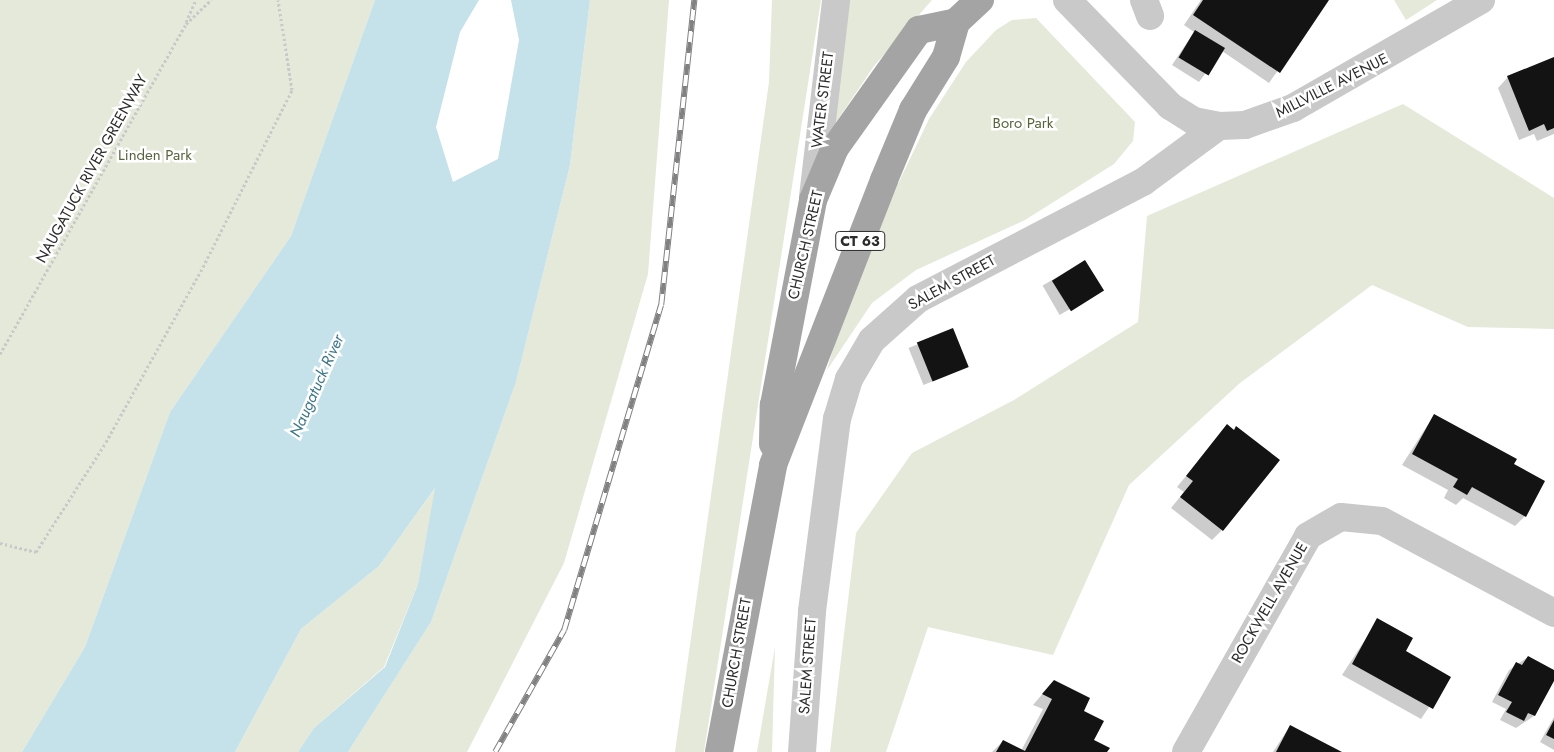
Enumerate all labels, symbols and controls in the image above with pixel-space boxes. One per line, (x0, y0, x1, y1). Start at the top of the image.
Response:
street label: MILLVILLE AVENUE (1273, 50, 1391, 122)
street label: WATER STREET (808, 51, 838, 149)
street label: NAUGATUCK RIVER GREENWAY (33, 72, 151, 266)
park label: Boro Park (993, 115, 1053, 133)
park label: Linden Park (118, 147, 192, 165)
street label: CHURCH STREET (785, 189, 827, 301)
road number: CT 63 (835, 230, 885, 252)
street label: SALEM STREET (905, 252, 999, 314)
water label: Naugatuck River (286, 332, 348, 440)
street label: ROCKWELL AVENUE (1228, 539, 1312, 667)
street label: CHURCH STREET (718, 597, 756, 709)
street label: SALEM STREET (796, 617, 820, 715)

